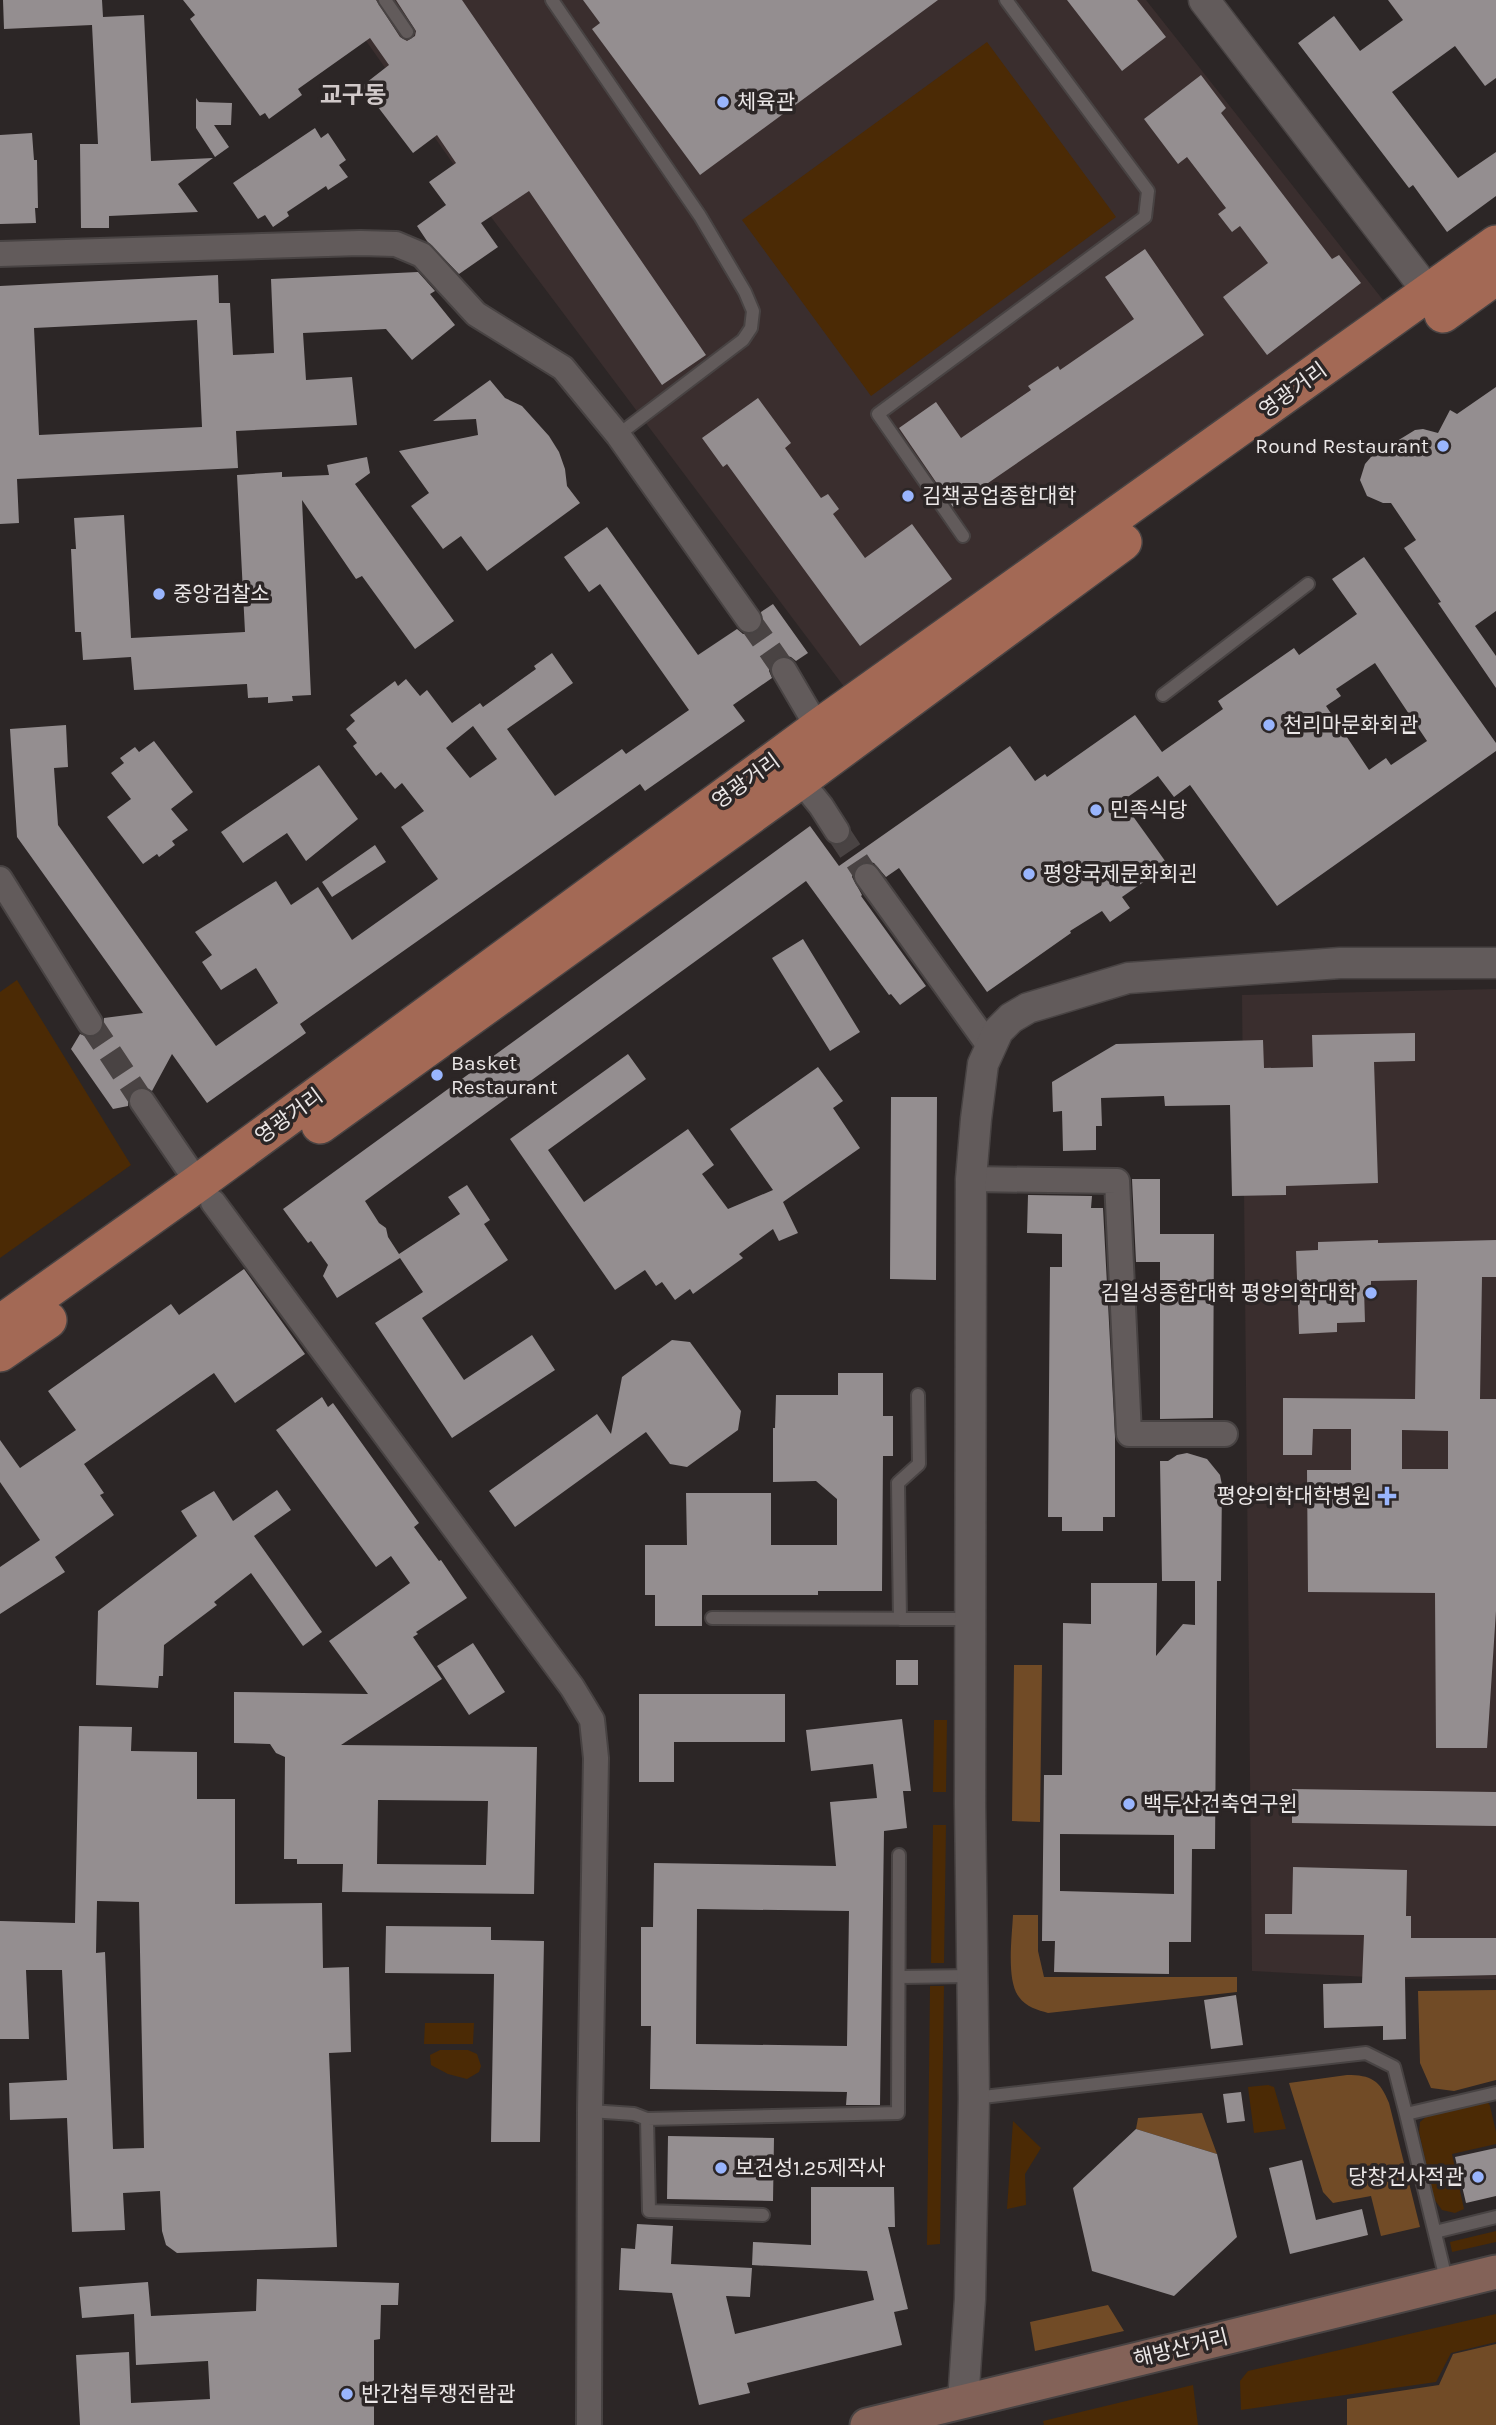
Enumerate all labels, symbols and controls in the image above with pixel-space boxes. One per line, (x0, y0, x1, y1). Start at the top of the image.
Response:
district label: 교구동 (320, 81, 386, 109)
place label: 체육관 (737, 90, 795, 114)
marker: 체육관 (715, 94, 731, 110)
street label: 영광거리 (1255, 358, 1331, 422)
place label: Round Restaurant (1255, 434, 1429, 458)
marker: Round Restaurant (1435, 438, 1451, 454)
place label: 김책공업종합대학 (922, 484, 1077, 508)
marker: 김책공업종합대학 (900, 488, 916, 504)
place label: 중앙검찰소 (173, 582, 270, 606)
marker: 중앙검찰소 (151, 586, 167, 602)
place label: 천리마문화회관 (1283, 713, 1418, 737)
marker: 천리마문화회관 (1261, 717, 1277, 733)
street label: 영광거리 (708, 749, 784, 813)
place label: 민족식당 (1110, 798, 1187, 822)
marker: 민족식당 (1088, 802, 1104, 818)
place label: 평양국제문화회괸 (1043, 862, 1198, 886)
marker: 평양국제문화회괸 (1021, 866, 1037, 882)
place label: Basket Restaurant (451, 1051, 558, 1099)
marker: Basket Restaurant (429, 1067, 445, 1083)
street label: 영광거리 (251, 1084, 327, 1148)
place label: 김일성종합대학 평양의학대학 (1101, 1281, 1357, 1305)
marker: 김일성종합대학 평양의학대학 (1363, 1285, 1379, 1301)
place label: 평양의학대학병원 (1216, 1484, 1371, 1508)
marker: 평양의학대학병원 (1377, 1486, 1397, 1506)
place label: 백두산건축연구윈 (1143, 1792, 1298, 1816)
marker: 백두산건축연구윈 (1121, 1796, 1137, 1812)
place label: 보건성1.25제작사 (735, 2156, 886, 2180)
marker: 보건성1.25제작사 (713, 2160, 729, 2176)
place label: 당창건사적관 (1348, 2165, 1464, 2189)
marker: 당창건사적관 (1470, 2169, 1486, 2185)
street label: 해방산거리 (1131, 2325, 1231, 2371)
place label: 반간첩투쟁전람관 (361, 2382, 516, 2406)
marker: 반간첩투쟁전람관 (339, 2386, 355, 2402)

